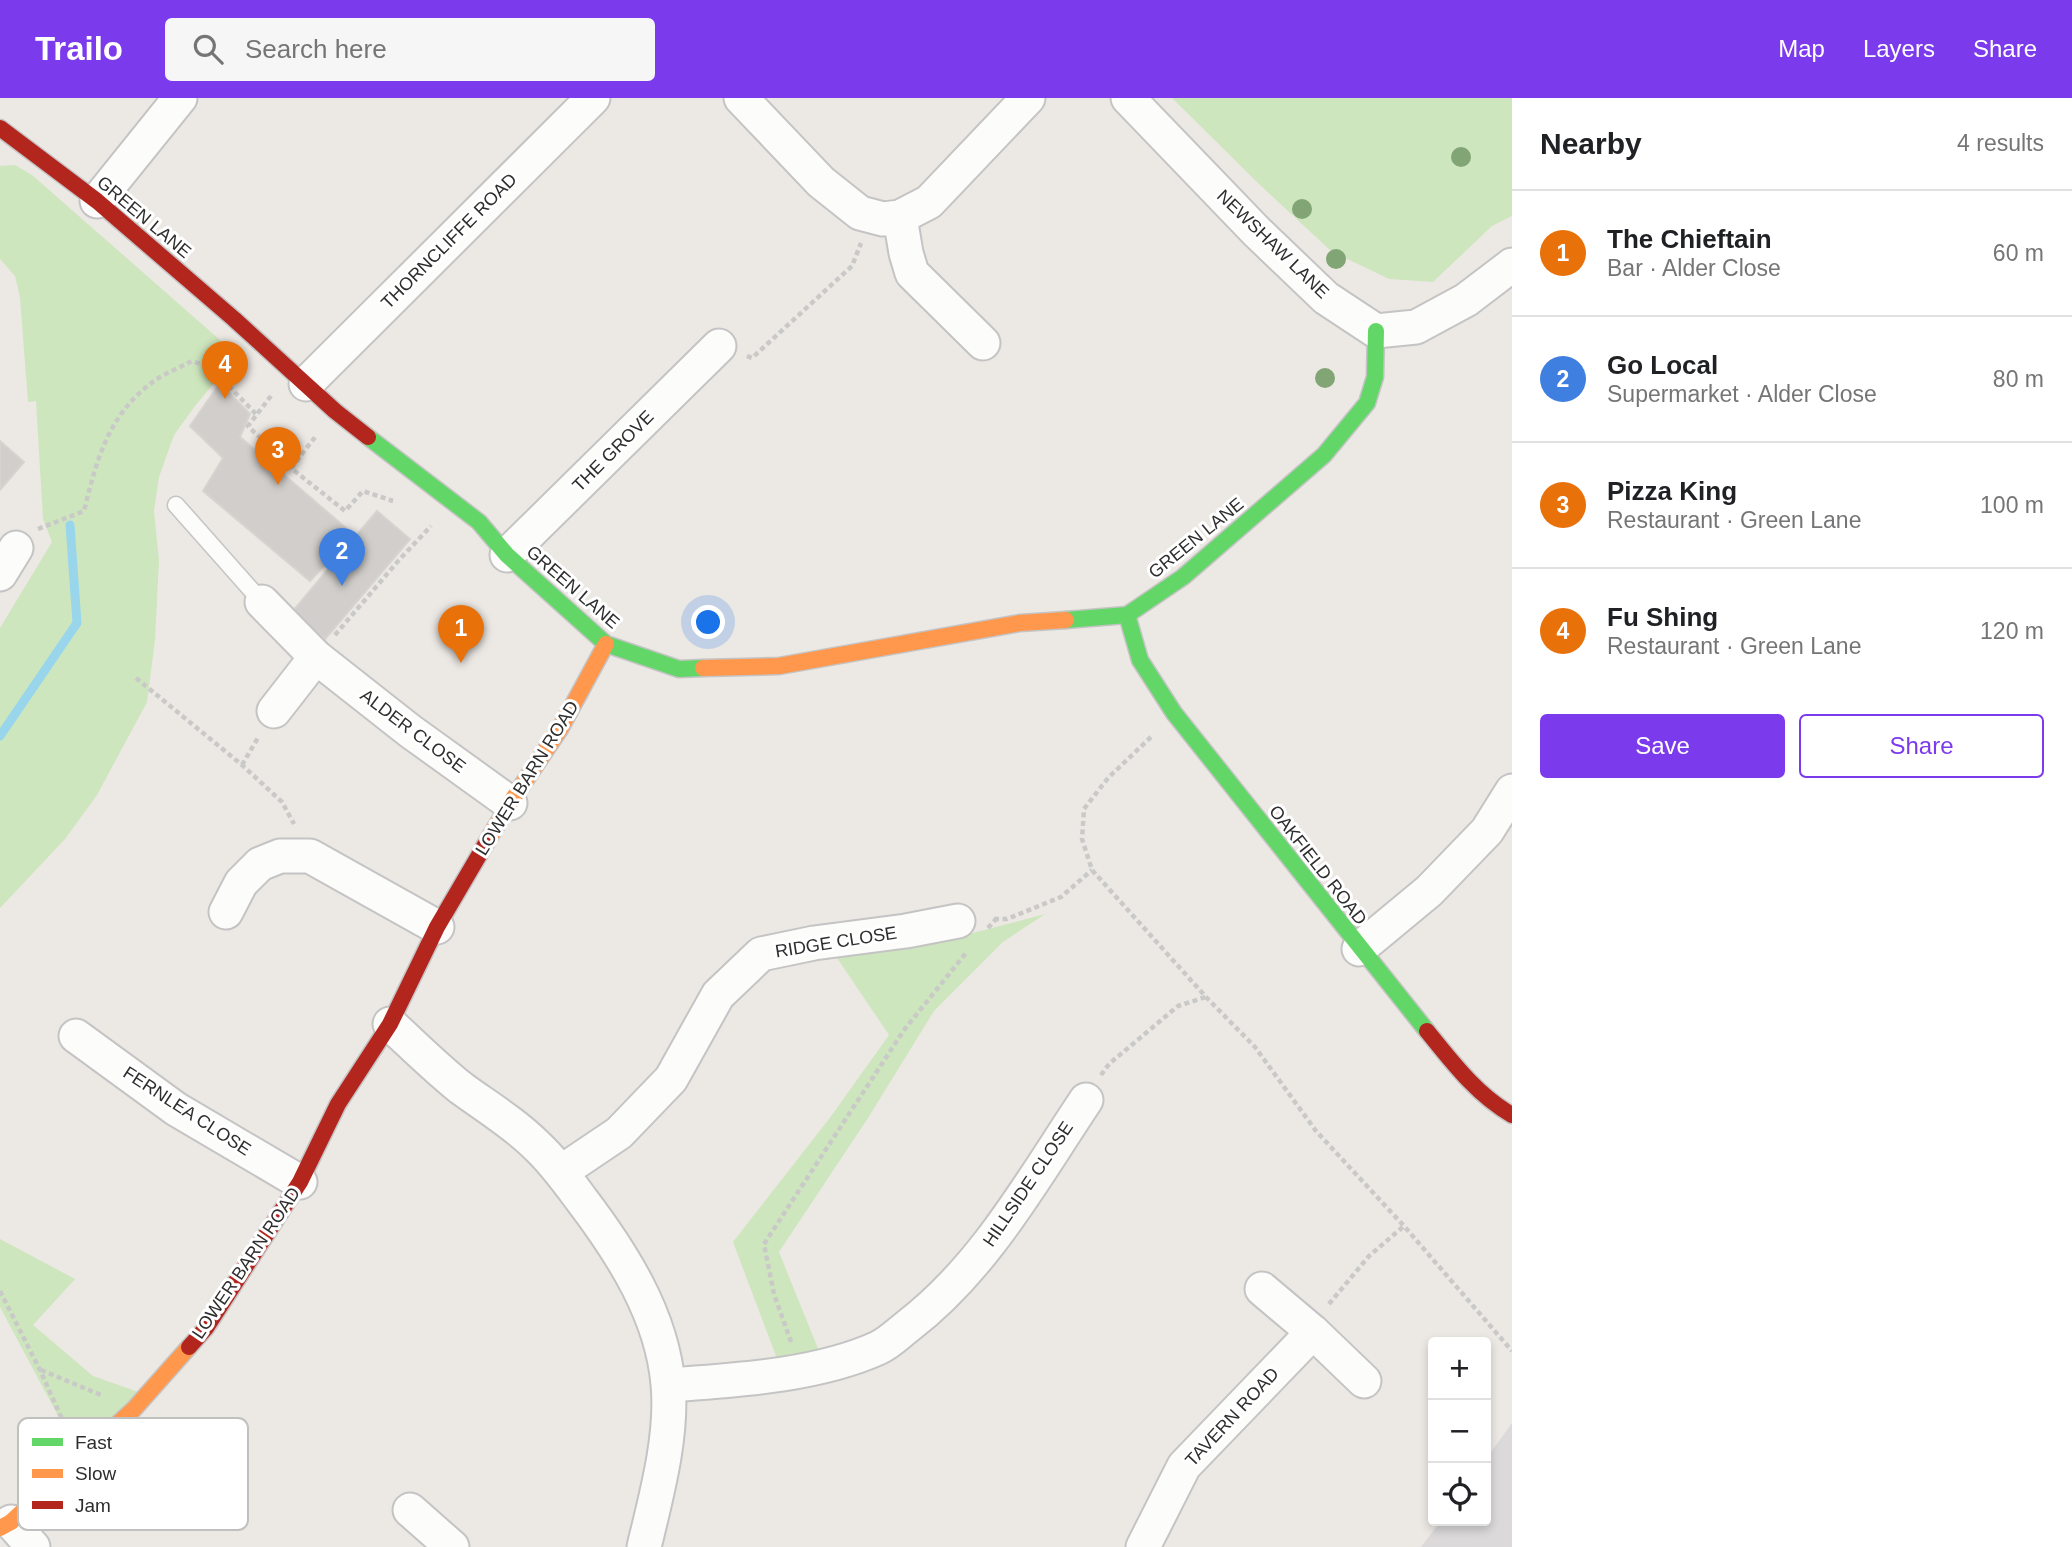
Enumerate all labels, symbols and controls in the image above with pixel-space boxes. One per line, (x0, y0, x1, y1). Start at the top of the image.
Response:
search box (165, 18, 655, 81)
text: Trailo (35, 30, 123, 67)
icon: search (189, 30, 227, 68)
text: Search here (245, 34, 387, 64)
text: Map (1778, 35, 1825, 62)
text: Layers (1863, 35, 1935, 62)
text: Share (1973, 35, 2037, 62)
text: Nearby (1540, 127, 1642, 160)
text: 4 results (1957, 130, 2044, 156)
street label: THORNCLIFFE ROAD (377, 169, 521, 313)
street label: GREEN LANE (93, 172, 195, 262)
street label: NEWSHAW LANE (1213, 186, 1333, 302)
text: The Chieftain (1607, 224, 1772, 254)
text: 1 (1557, 240, 1569, 266)
text: 60 m (1993, 240, 2044, 266)
text: Bar · Alder Close (1607, 255, 1781, 281)
pin: 4 (202, 341, 248, 399)
text: Go Local (1607, 350, 1718, 380)
text: 2 (1557, 366, 1569, 392)
text: 80 m (1993, 366, 2044, 392)
text: Supermarket · Alder Close (1607, 381, 1877, 407)
street label: THE GROVE (568, 406, 658, 496)
pin: 3 (255, 427, 301, 485)
text: Pizza King (1607, 476, 1737, 506)
text: 3 (1557, 492, 1569, 518)
text: 100 m (1980, 492, 2044, 518)
street label: GREEN LANE (1145, 494, 1247, 582)
text: Restaurant · Green Lane (1607, 507, 1861, 533)
pin: 2 (319, 528, 365, 586)
street label: GREEN LANE (523, 541, 623, 633)
text: Fu Shing (1607, 602, 1718, 632)
pin: 1 (438, 605, 484, 663)
your location (691, 605, 725, 639)
text: 4 (1557, 618, 1569, 644)
text: 120 m (1980, 618, 2044, 644)
text: Restaurant · Green Lane (1607, 633, 1861, 659)
street label: ALDER CLOSE (357, 685, 469, 777)
street label: LOWER BARN ROAD (471, 697, 583, 859)
button: Save (1540, 714, 1785, 778)
button: Share (1799, 714, 2044, 778)
street label: OAKFIELD ROAD (1265, 801, 1371, 929)
street label: RIDGE CLOSE (774, 922, 898, 962)
street label: FERNLEA CLOSE (119, 1062, 255, 1160)
street label: HILLSIDE CLOSE (979, 1118, 1077, 1250)
street label: LOWER BARN ROAD (188, 1184, 304, 1342)
map controls (1428, 1337, 1491, 1526)
button: + (1428, 1337, 1491, 1400)
street label: TAVERN ROAD (1181, 1364, 1283, 1470)
button: − (1428, 1400, 1491, 1463)
legend (18, 1418, 248, 1530)
text: Fast (75, 1432, 113, 1453)
text: Slow (75, 1463, 116, 1484)
button: locate (1428, 1463, 1491, 1526)
text: Jam (75, 1495, 111, 1516)

